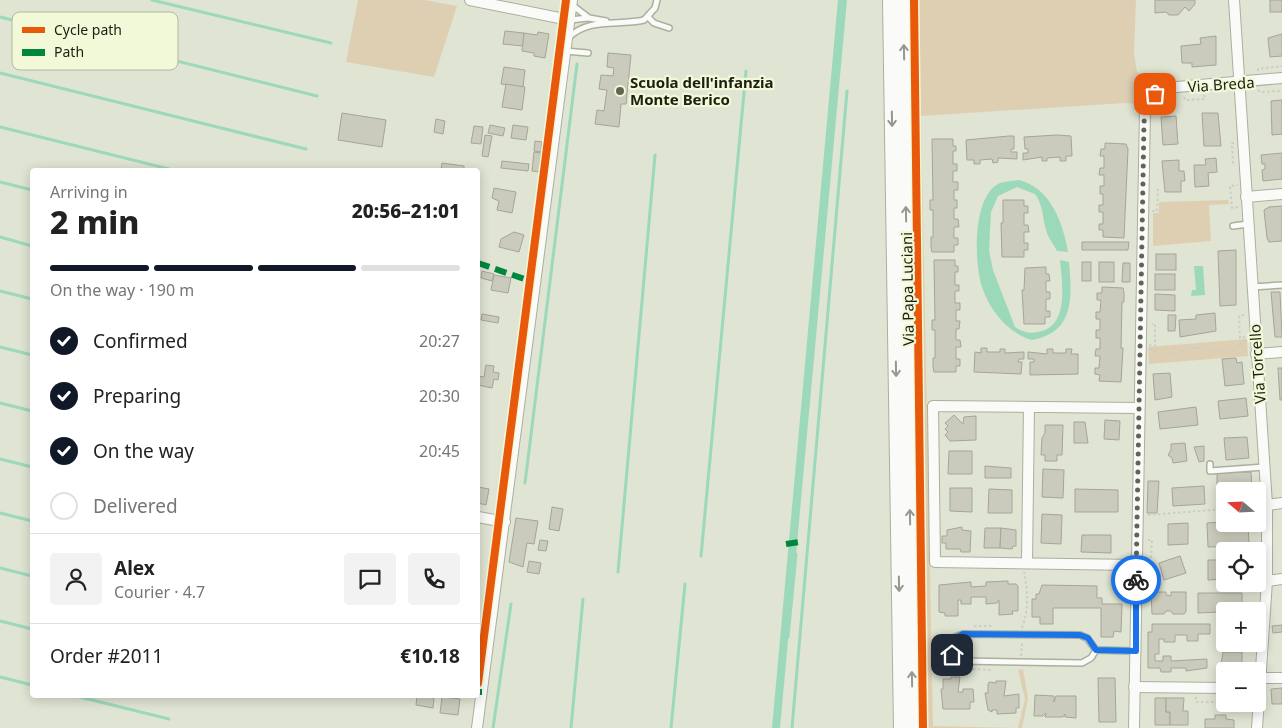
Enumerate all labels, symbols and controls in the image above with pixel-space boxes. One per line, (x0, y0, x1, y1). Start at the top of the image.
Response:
legend (12, 12, 178, 70)
text: Cycle path (54, 20, 122, 39)
text: Path (54, 42, 84, 61)
one-way arrow (899, 44, 908, 60)
place label: Scuola dell'infanzia Monte Berico (630, 72, 774, 109)
street label: Via Breda (1187, 72, 1255, 96)
pin (1134, 73, 1176, 115)
icon: bag (1141, 80, 1169, 108)
marker: Scuola dell'infanzia Monte Berico (614, 85, 626, 97)
one-way arrow (887, 110, 896, 126)
text: Arriving in (50, 181, 128, 203)
text: 20:56–21:01 (352, 198, 460, 224)
text: 2 min (50, 200, 139, 243)
one-way arrow (901, 207, 911, 223)
street label: Via Papa Luciani (896, 232, 918, 346)
text: On the way · 190 m (50, 279, 194, 301)
street label: Via Torcello (1244, 323, 1270, 405)
icon: check (50, 327, 78, 355)
text: Confirmed (93, 328, 188, 354)
text: 20:27 (419, 330, 460, 352)
one-way arrow (891, 360, 900, 376)
icon: check (50, 382, 78, 410)
text: Preparing (93, 383, 181, 409)
text: 20:30 (419, 385, 460, 407)
icon: check (50, 437, 78, 465)
text: On the way (93, 438, 194, 464)
text: 20:45 (419, 440, 460, 462)
north arrow (1216, 482, 1266, 532)
map controls (1216, 482, 1266, 712)
text: Delivered (93, 493, 178, 519)
one-way arrow (906, 509, 915, 525)
button: locate (1216, 542, 1266, 592)
button: person (50, 553, 102, 605)
button: chat (344, 553, 396, 605)
button: phone (408, 553, 460, 605)
text: Alex (114, 555, 155, 581)
courier (1111, 555, 1161, 605)
icon: bike (1122, 566, 1150, 594)
one-way arrow (894, 575, 904, 591)
text: Courier · 4.7 (114, 581, 205, 603)
button: + (1216, 602, 1266, 652)
pin (931, 634, 973, 676)
icon: home (938, 641, 966, 669)
text: Order #2011 (50, 643, 163, 669)
text: €10.18 (400, 643, 460, 669)
button: − (1216, 662, 1266, 712)
one-way arrow (908, 672, 917, 688)

